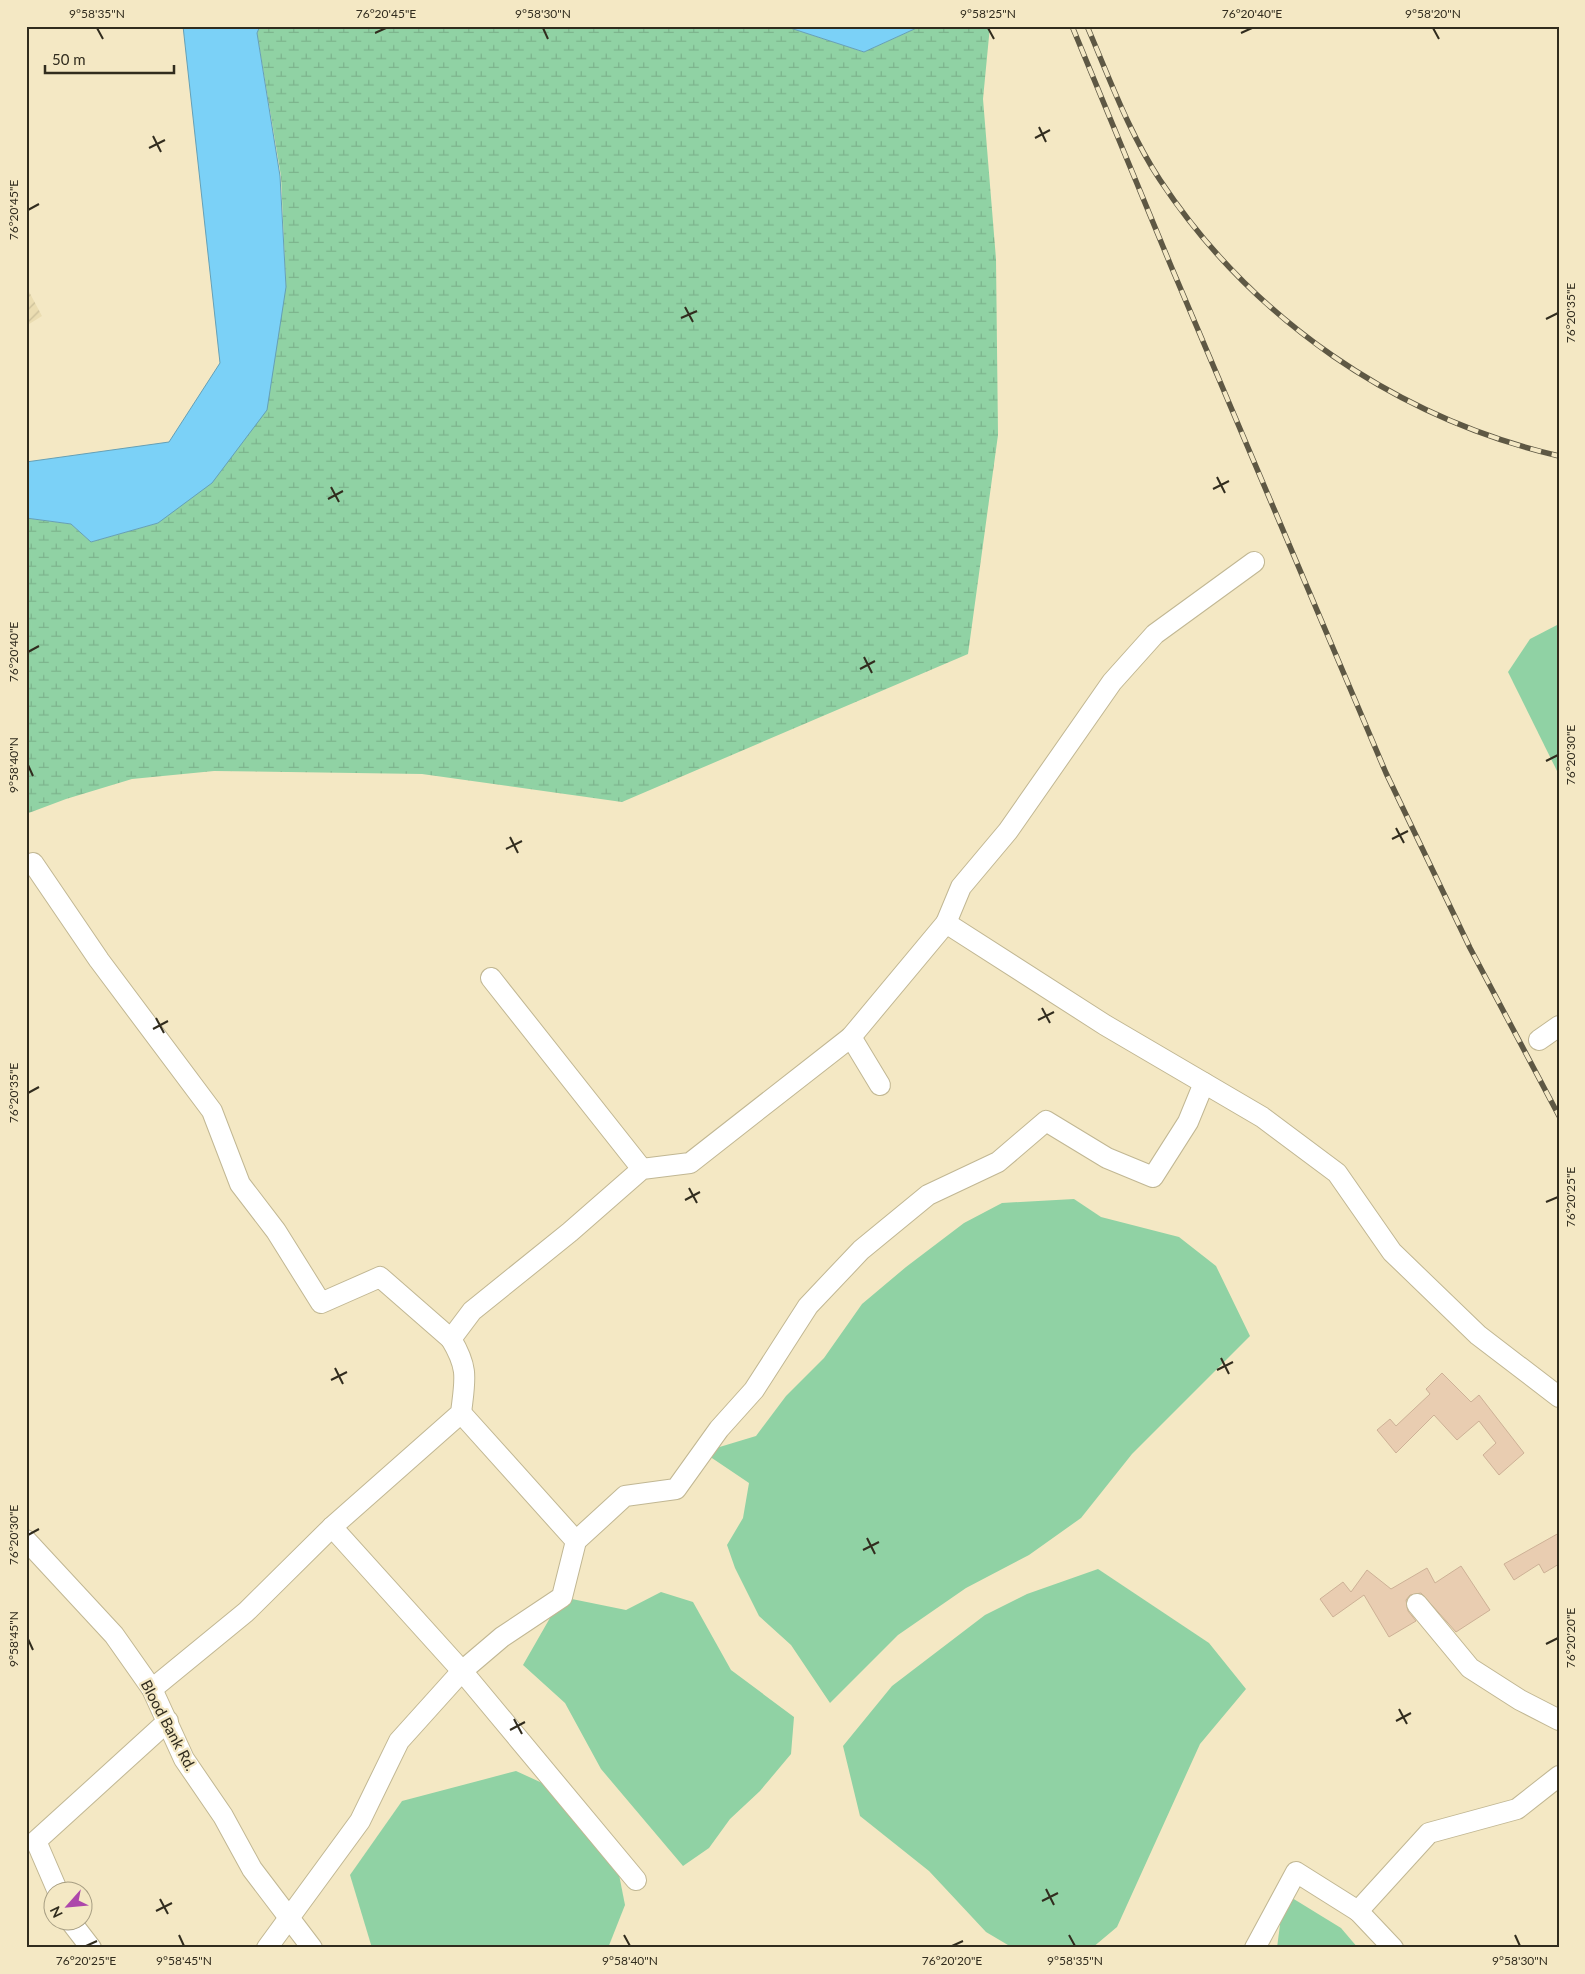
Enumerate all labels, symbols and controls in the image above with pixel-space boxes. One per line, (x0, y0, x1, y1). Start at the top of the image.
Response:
text: 9°58'35"N (69, 6, 125, 21)
text: 76°20'45"E (356, 6, 416, 21)
text: 9°58'30"N (515, 6, 571, 21)
text: 9°58'25"N (960, 6, 1016, 21)
text: 76°20'40"E (1222, 6, 1282, 21)
text: 9°58'20"N (1405, 6, 1461, 21)
scale bar (45, 42, 174, 74)
text: 50 m (52, 50, 86, 68)
text: 76°20'45"E (6, 180, 21, 240)
text: 76°20'35"E (1563, 283, 1578, 343)
text: 76°20'40"E (6, 622, 21, 682)
text: 76°20'30"E (1563, 725, 1578, 785)
text: 9°58'40"N (6, 737, 21, 793)
text: 76°20'35"E (6, 1063, 21, 1123)
text: 76°20'25"E (1563, 1167, 1578, 1227)
text: 76°20'30"E (6, 1505, 21, 1565)
text: 76°20'20"E (1563, 1608, 1578, 1668)
text: 9°58'45"N (6, 1611, 21, 1667)
street label: Blood Bank Rd. (138, 1677, 200, 1773)
north arrow (42, 1882, 92, 1932)
text: N (46, 1903, 66, 1921)
text: 76°20'25"E (56, 1953, 116, 1968)
text: 9°58'45"N (156, 1953, 212, 1968)
text: 9°58'40"N (602, 1953, 658, 1968)
text: 76°20'20"E (922, 1953, 982, 1968)
text: 9°58'35"N (1047, 1953, 1103, 1968)
text: 9°58'30"N (1492, 1953, 1548, 1968)

